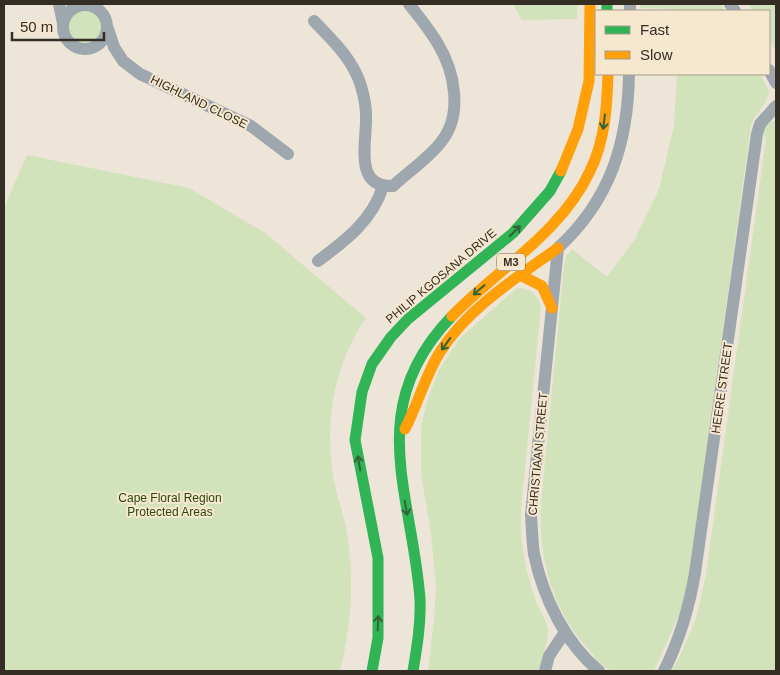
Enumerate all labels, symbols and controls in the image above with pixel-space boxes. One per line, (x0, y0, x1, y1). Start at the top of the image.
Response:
scale bar (12, 10, 105, 42)
legend (595, 10, 770, 75)
text: 50 m (20, 18, 53, 35)
text: Fast (640, 21, 670, 38)
text: Slow (640, 46, 673, 63)
street label: HIGHLAND CLOSE (148, 72, 250, 132)
one-way arrow (599, 114, 609, 130)
one-way arrow (509, 225, 521, 237)
street label: PHILIP KGOSANA DRIVE (383, 226, 499, 326)
road number: M3 (497, 253, 525, 270)
one-way arrow (473, 284, 486, 296)
one-way arrow (441, 337, 451, 351)
street label: HEERE STREET (709, 341, 735, 435)
street label: CHRISTIAAN STREET (526, 391, 550, 516)
one-way arrow (353, 455, 363, 471)
park label: Cape Floral Region Protected Areas (118, 491, 222, 519)
one-way arrow (402, 500, 412, 516)
one-way arrow (373, 615, 383, 632)

